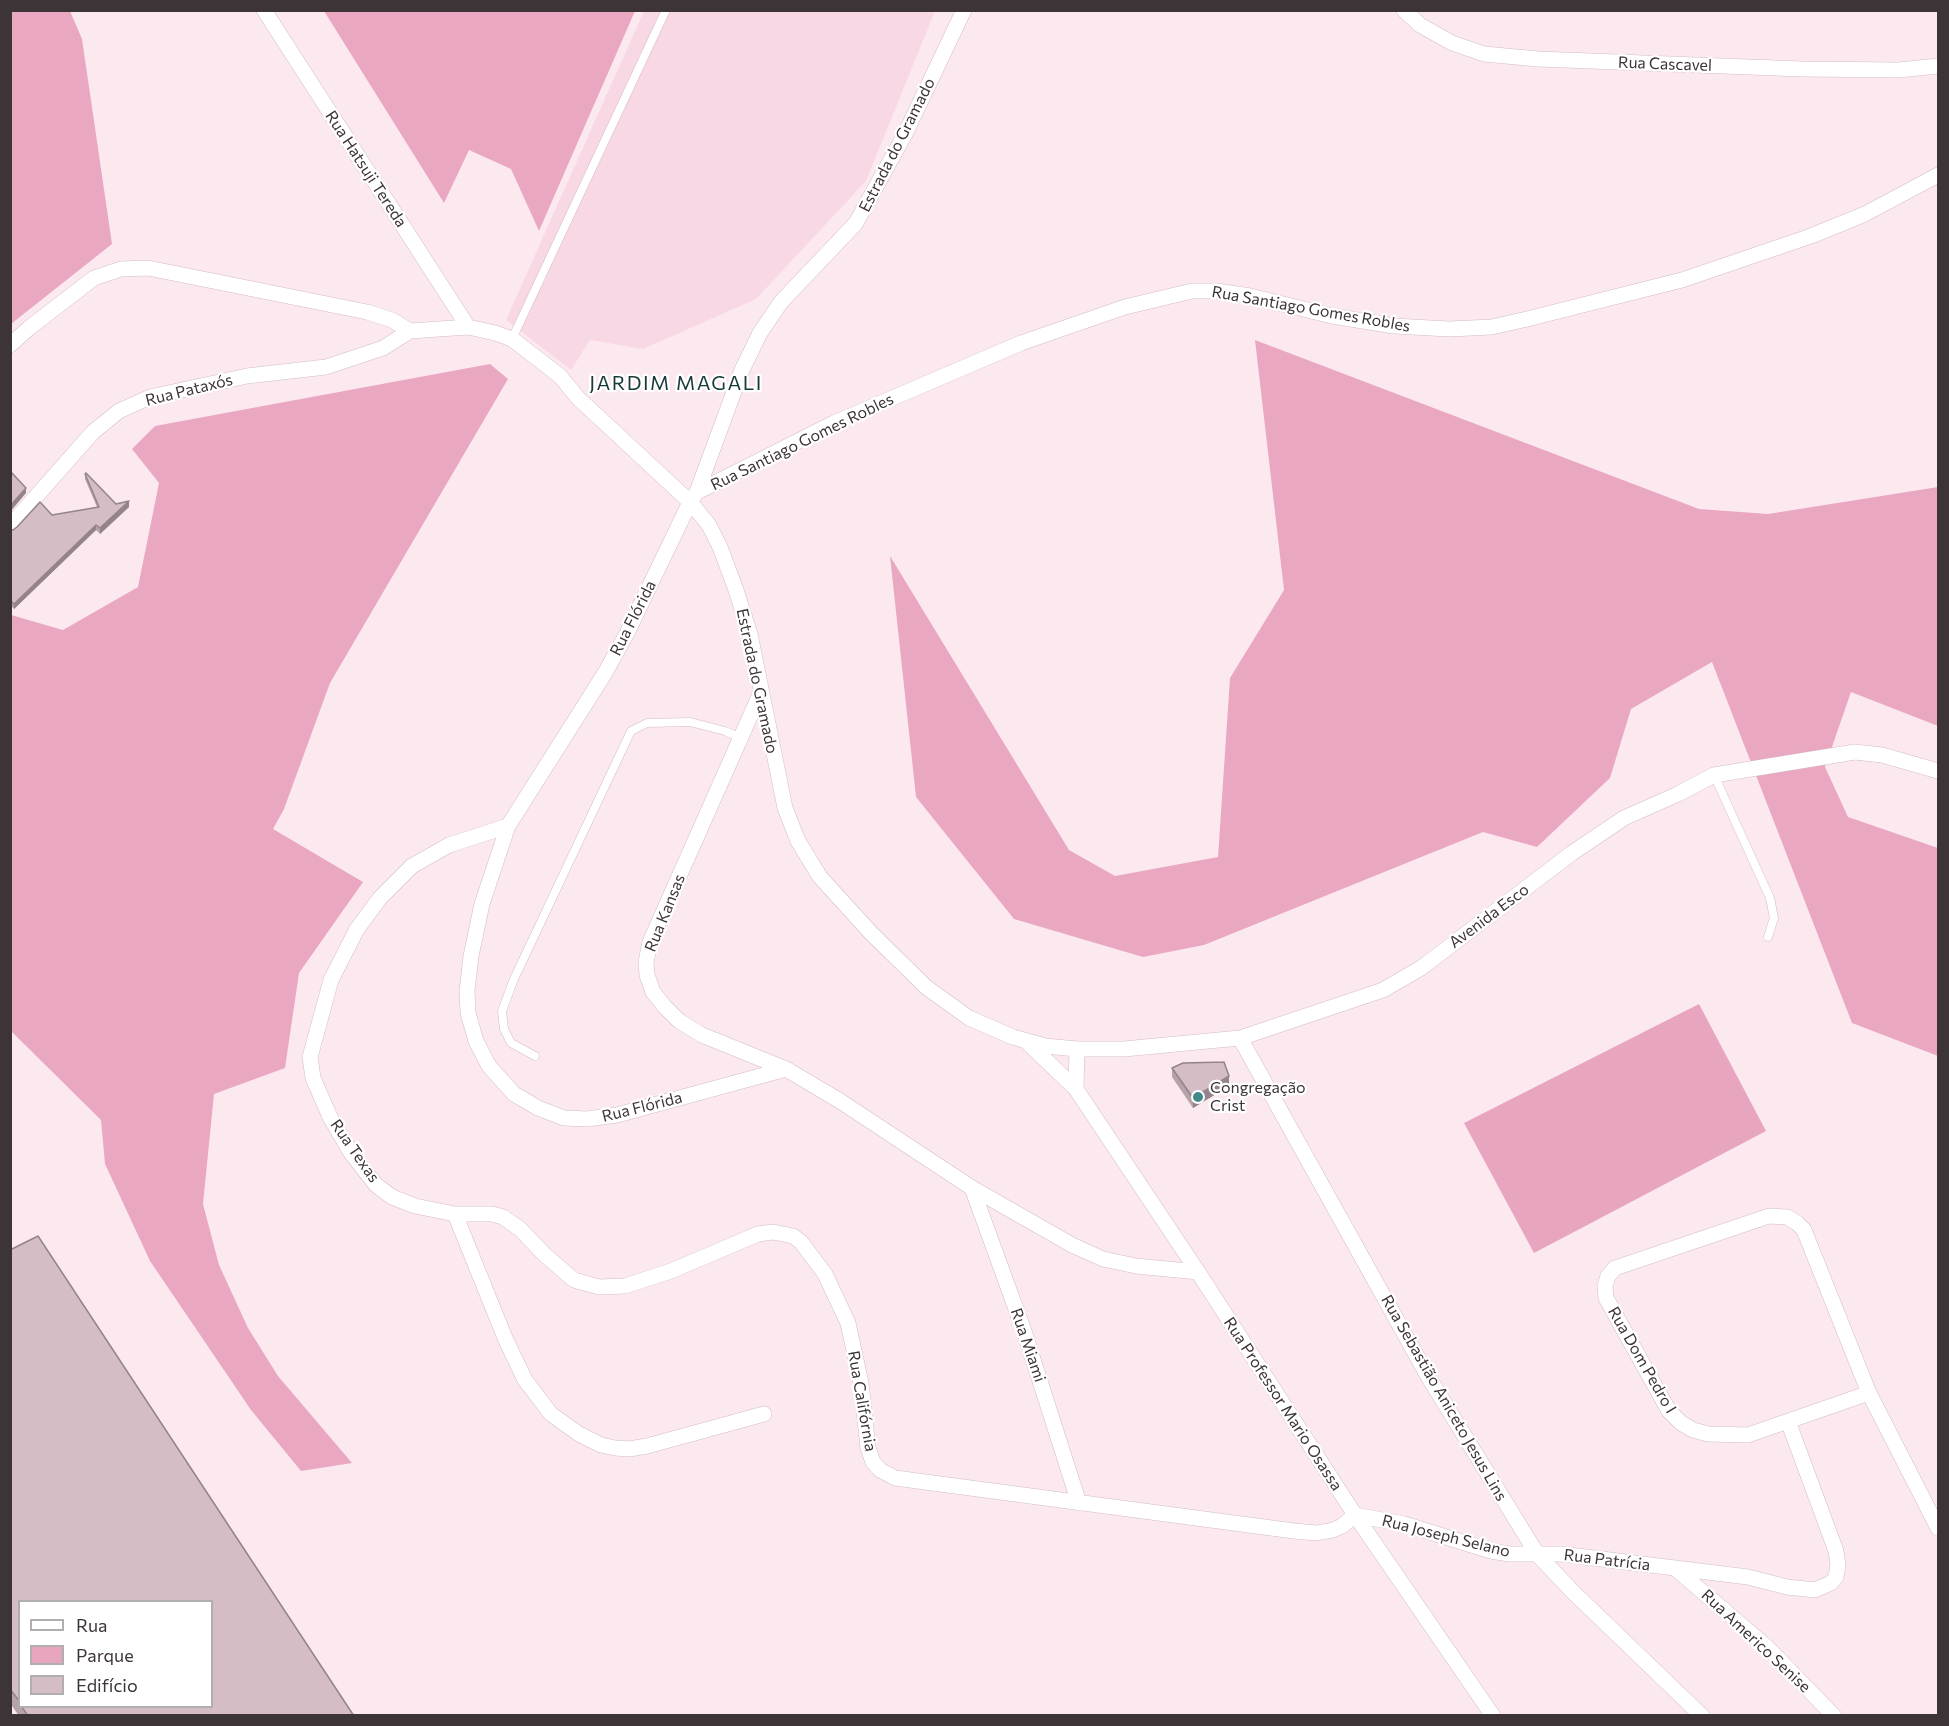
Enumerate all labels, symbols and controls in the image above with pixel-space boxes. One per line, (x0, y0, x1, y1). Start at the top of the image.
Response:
street label: Rua Cascavel (1618, 53, 1712, 75)
street label: Estrada do Gramado (855, 75, 939, 215)
street label: Rua Hatsuji Tereda (321, 107, 411, 231)
street label: Rua Santiago Gomes Robles (1210, 282, 1412, 336)
street label: Rua Pataxós (143, 370, 235, 410)
district label: JARDIM MAGALI (589, 371, 763, 395)
street label: Rua Santiago Gomes Robles (707, 389, 897, 495)
street label: Rua Flórida (606, 577, 660, 659)
street label: Estrada do Gramado (732, 607, 782, 755)
street label: Rua Kansas (641, 871, 689, 955)
street label: Avenida Esco (1445, 880, 1533, 952)
place label: Congregação Crist (1210, 1078, 1306, 1116)
street label: Rua Flórida (600, 1088, 684, 1126)
marker: Congregação Crist (1191, 1090, 1205, 1104)
street label: Rua Texas (326, 1116, 384, 1186)
street label: Rua Sebastião Aniceto Jesus Lins (1377, 1292, 1511, 1504)
street label: Rua Dom Pedro I (1604, 1303, 1680, 1417)
street label: Rua Miami (1006, 1306, 1050, 1384)
street label: Rua Professor Mario Osassa (1220, 1314, 1346, 1494)
street label: Rua Califórnia (844, 1349, 880, 1453)
street label: Rua Joseph Selano (1380, 1511, 1512, 1561)
street label: Rua Patrícia (1563, 1545, 1651, 1575)
street label: Rua Americo Senise (1697, 1585, 1815, 1697)
legend (18, 1600, 213, 1708)
text: Rua (76, 1614, 107, 1636)
text: Parque (76, 1644, 134, 1666)
text: Edifício (76, 1674, 138, 1696)

